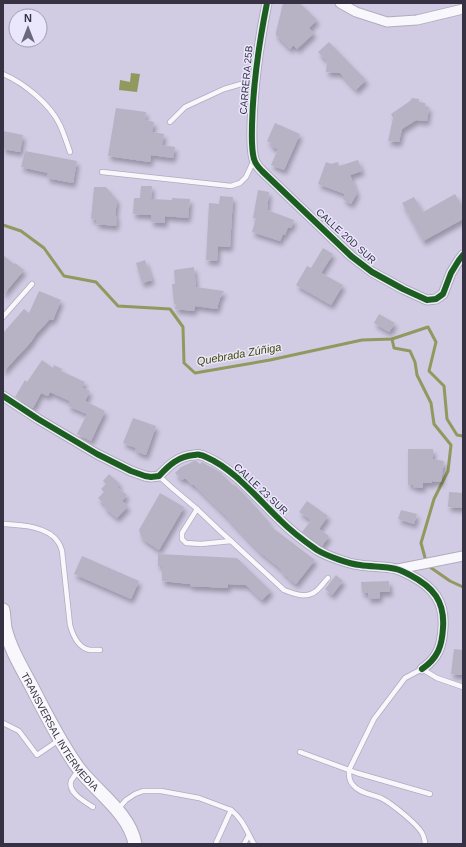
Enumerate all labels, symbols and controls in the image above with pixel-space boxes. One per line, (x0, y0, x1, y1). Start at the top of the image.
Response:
north arrow (8, 8, 48, 48)
text: N (24, 12, 32, 24)
street label: CARRERA 25B (238, 45, 255, 115)
street label: CALLE 20D SUR (314, 206, 378, 266)
water label: Quebrada Zúñiga (196, 341, 282, 367)
street label: CALLE 23 SUR (232, 461, 290, 517)
street label: TRANSVERSAL INTERMEDIA (19, 670, 101, 793)

